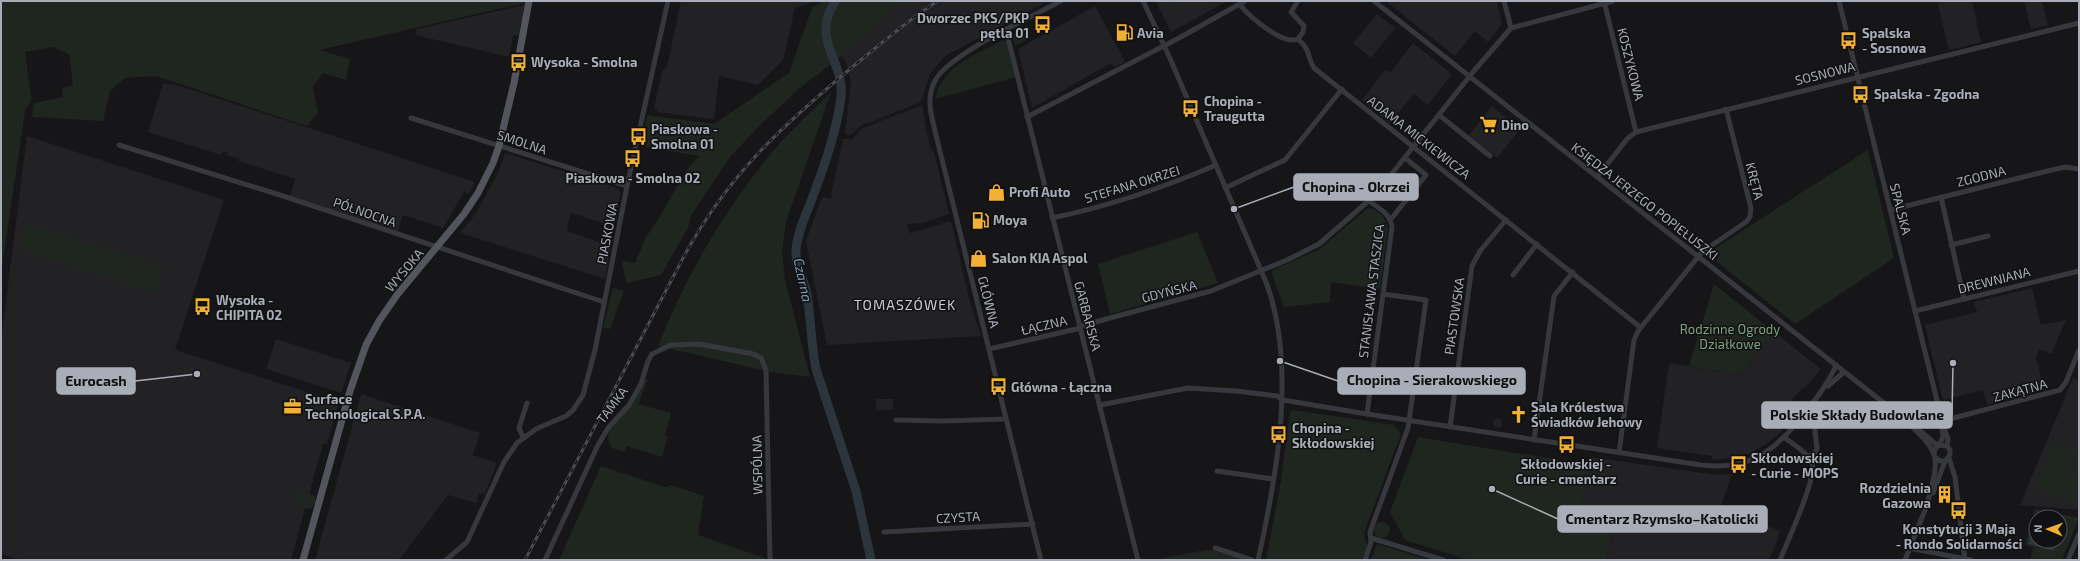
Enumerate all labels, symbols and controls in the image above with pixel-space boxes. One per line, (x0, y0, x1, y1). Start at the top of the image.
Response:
place label: Dworzec PKS/PKP pętla 01 (917, 10, 1029, 41)
bus stop icon: Dworzec PKS/PKP pętla 01 (1032, 15, 1052, 35)
fuel station icon: Avia (1114, 23, 1134, 43)
place label: Avia (1137, 25, 1164, 41)
place label: Spalska - Sosnowa (1862, 25, 1926, 56)
street label: KOSZYKOWA (1614, 26, 1648, 102)
bus stop icon: Spalska - Sosnowa (1839, 30, 1859, 50)
bus stop icon: Wysoka - Smolna (508, 52, 528, 72)
place label: Wysoka - Smolna (531, 54, 637, 70)
street label: SOSNOWA (1793, 58, 1857, 88)
bus stop icon: Spalska - Zgodna (1851, 84, 1871, 104)
place label: Spalska - Zgodna (1874, 86, 1979, 102)
street label: ADAMA MICKIEWICZA (1364, 92, 1474, 182)
place label: Chopina - Traugutta (1204, 93, 1265, 124)
bus stop icon: Chopina - Traugutta (1181, 98, 1201, 118)
supermarket icon: Dino (1478, 115, 1498, 135)
place label: Dino (1501, 117, 1529, 133)
place label: Piaskowa - Smolna 01 (651, 121, 718, 152)
street label: SMOLNA (495, 126, 549, 158)
bus stop icon: Piaskowa - Smolna 01 (628, 126, 648, 146)
street label: KSIĘDZA JERZEGO POPIEŁUSZKI (1568, 139, 1722, 263)
bus stop icon: Piaskowa - Smolna 02 (623, 149, 643, 169)
street label: KRĘTA (1743, 161, 1767, 201)
street label: STEFANA OKRZEI (1082, 162, 1182, 206)
street label: ZGODNA (1955, 162, 2007, 190)
place label: Piaskowa - Smolna 02 (566, 170, 700, 186)
callout: Chopina - Okrzei (1294, 174, 1418, 200)
text: Chopina - Okrzei (1302, 178, 1410, 195)
shop icon: Profi Auto (986, 182, 1006, 202)
street label: SPALSKA (1887, 182, 1915, 236)
place label: Profi Auto (1009, 184, 1071, 200)
street label: PÓŁNOCNA (331, 193, 399, 230)
street label: PIASKOWA (593, 201, 621, 265)
fuel station icon: Moya (970, 210, 990, 230)
place label: Moya (993, 212, 1027, 228)
street label: STANISŁAWA STASZICA (1355, 223, 1387, 359)
street label: WYSOKA (381, 245, 427, 295)
shop icon: Salon KIA Aspol (969, 248, 989, 268)
place label: Salon KIA Aspol (992, 250, 1088, 266)
water label: Czarna (791, 256, 816, 304)
street label: DREWNIANA (1956, 263, 2032, 297)
street label: GŁÓWNA (975, 274, 1004, 330)
street label: GDYŃSKA (1140, 275, 1198, 306)
street label: PIASTOWSKA (1441, 276, 1467, 356)
street label: GARBARSKA (1071, 279, 1105, 353)
place label: Wysoka - CHIPITA 02 (216, 292, 282, 323)
district label: TOMASZÓWEK (854, 296, 956, 313)
bus stop icon: Wysoka - CHIPITA 02 (193, 297, 213, 317)
street label: ŁĄCZNA (1019, 312, 1069, 338)
park label: Rodzinne Ogrody Działkowe (1680, 321, 1780, 352)
callout: Eurocash (57, 368, 135, 394)
callout: Chopina - Sierakowskiego (1338, 368, 1525, 394)
text: Chopina - Sierakowskiego (1347, 371, 1517, 388)
text: Eurocash (65, 372, 127, 389)
street label: ZAKĄTNA (1991, 375, 2049, 405)
bus stop icon: Główna - Łączna (988, 377, 1008, 397)
place label: Główna - Łączna (1011, 379, 1112, 395)
street label: TAMKA (593, 383, 631, 427)
place label: Surface Technological S.P.A. (305, 391, 425, 422)
office icon: Surface Technological S.P.A. (282, 396, 302, 416)
place label: Sala Królestwa Świadków Jehowy (1531, 399, 1643, 430)
callout: Polskie Składy Budowlane (1762, 402, 1952, 428)
church icon: Sala Królestwa Świadków Jehowy (1508, 404, 1528, 424)
text: Polskie Składy Budowlane (1770, 406, 1944, 423)
place label: Chopina - Skłodowskiej (1292, 420, 1374, 451)
bus stop icon: Chopina - Skłodowskiej (1269, 425, 1289, 445)
street label: WSPÓLNA (747, 435, 766, 495)
bus stop icon: Skłodowskiej - Curie - cmentarz (1556, 435, 1576, 455)
place label: Skłodowskiej - Curie - MOPS (1751, 450, 1839, 481)
bus stop icon: Skłodowskiej - Curie - MOPS (1728, 455, 1748, 475)
place label: Skłodowskiej - Curie - cmentarz (1515, 456, 1617, 487)
place label: Rozdzielnia Gazowa (1860, 480, 1931, 511)
building icon: Rozdzielnia Gazowa (1934, 485, 1954, 505)
bus stop icon: Konstytucji 3 Maja - Rondo Solidarności (1949, 500, 1969, 520)
callout: Cmentarz Rzymsko–Katolicki (1558, 506, 1767, 532)
street label: CZYSTA (935, 508, 981, 526)
north arrow (2028, 509, 2068, 549)
text: Cmentarz Rzymsko–Katolicki (1566, 510, 1758, 527)
place label: Konstytucji 3 Maja - Rondo Solidarności (1896, 521, 2022, 552)
text: N (2031, 524, 2044, 533)

